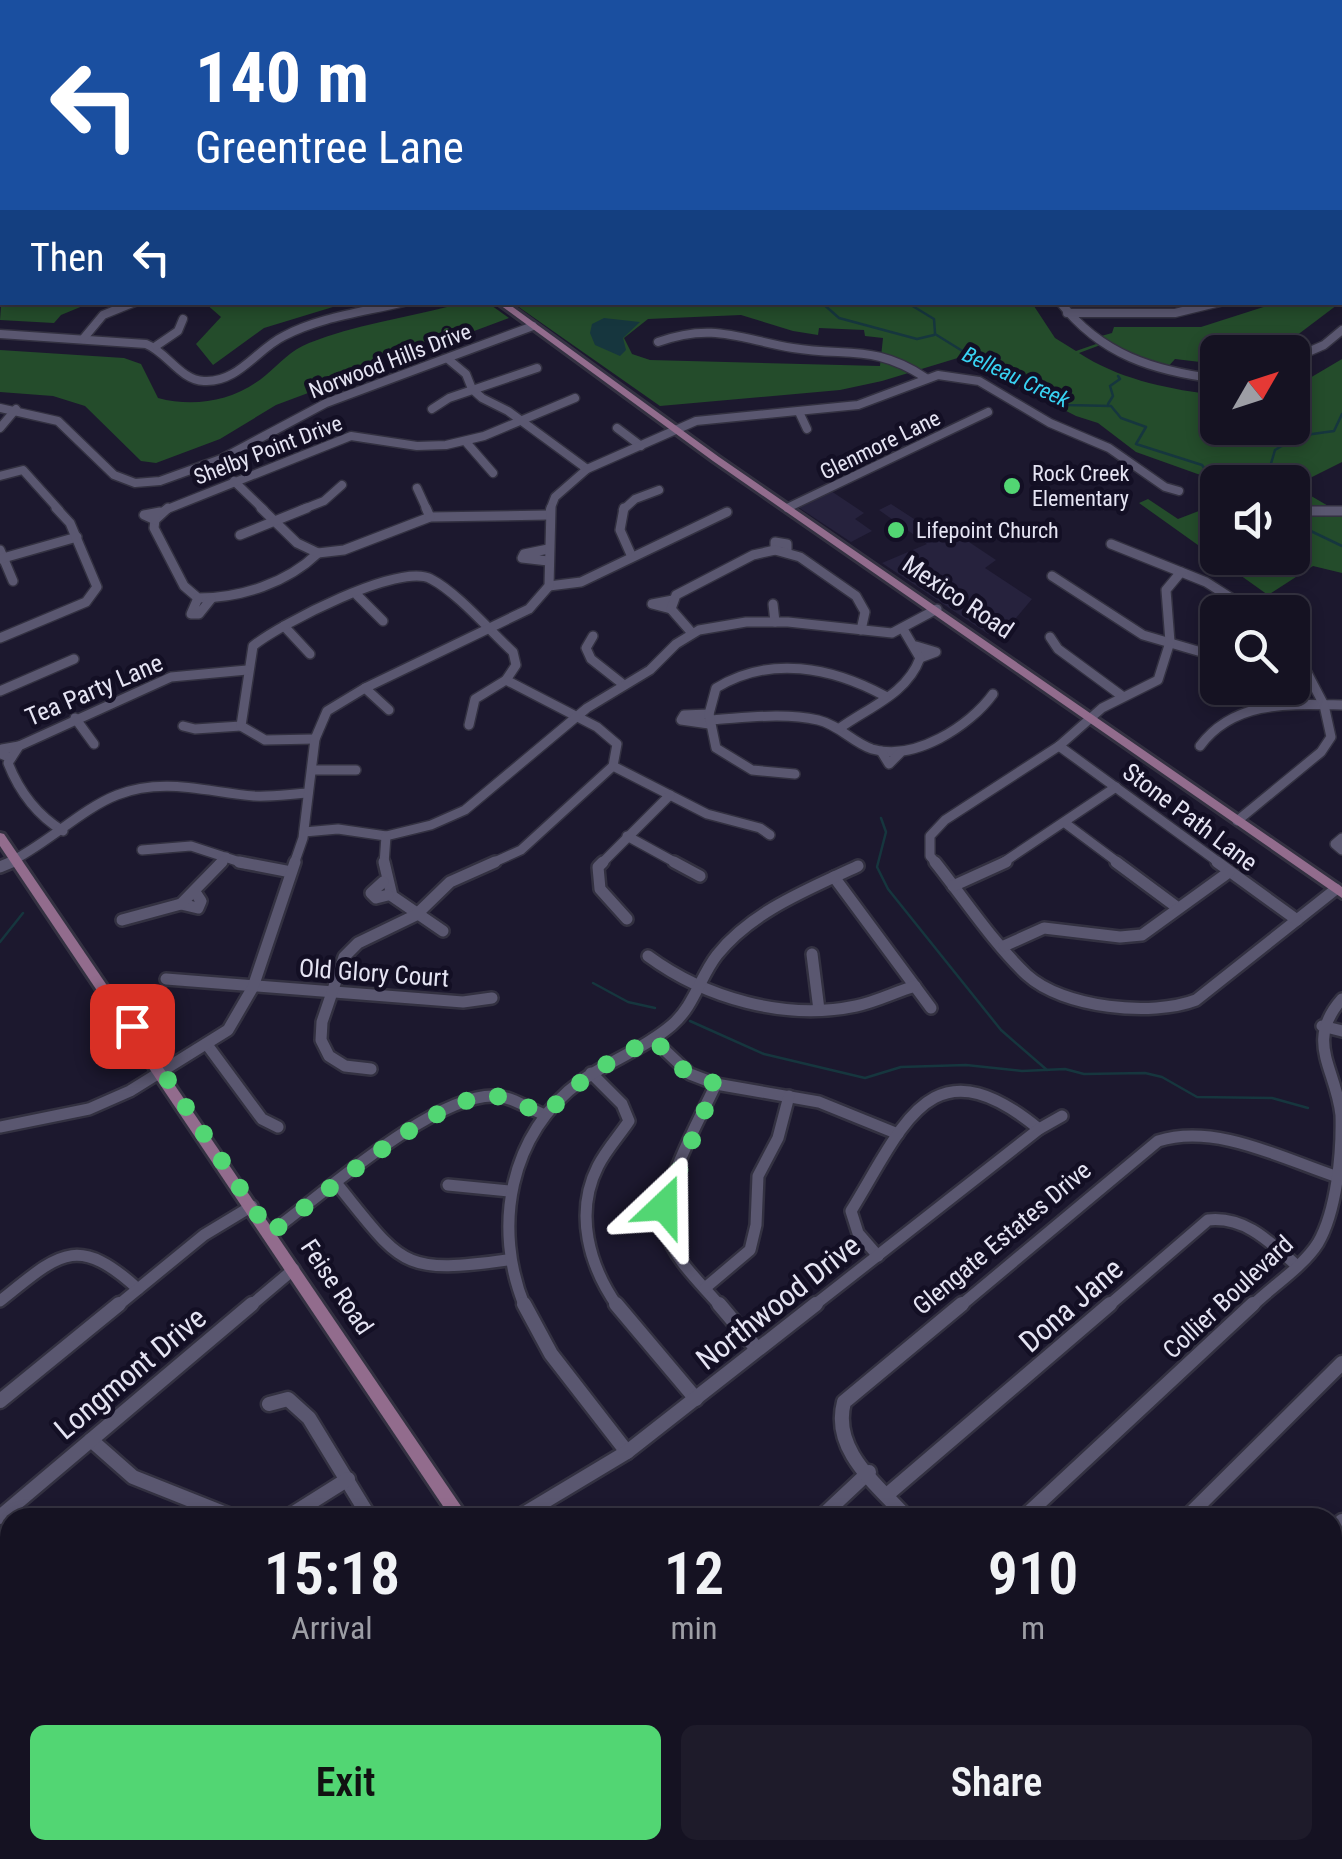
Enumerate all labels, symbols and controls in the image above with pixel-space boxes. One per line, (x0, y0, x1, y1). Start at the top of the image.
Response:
text: 140 m (195, 37, 369, 119)
icon: left (30, 40, 160, 170)
text: Greentree Lane (195, 121, 464, 174)
icon: left (124, 230, 179, 285)
text: Then (30, 236, 104, 280)
street label: Norwood Hills Drive (305, 319, 475, 403)
north arrow (1200, 335, 1310, 445)
map controls (1200, 335, 1310, 705)
water label: Belleau Creek (959, 341, 1074, 413)
street label: Glenmore Lane (816, 405, 944, 485)
street label: Shelby Point Drive (190, 410, 346, 490)
place label: Rock Creek Elementary (1032, 461, 1129, 511)
button: sound (1200, 465, 1310, 575)
marker: Rock Creek Elementary (1001, 475, 1023, 497)
place label: Lifepoint Church (916, 518, 1059, 543)
marker: Lifepoint Church (885, 519, 907, 541)
street label: Mexico Road (897, 549, 1019, 645)
button: search (1200, 595, 1310, 705)
street label: Tea Party Lane (21, 648, 167, 732)
street label: Stone Path Lane (1117, 757, 1263, 877)
street label: Old Glory Court (298, 953, 450, 993)
pin (90, 984, 175, 1069)
icon: arrive (105, 999, 160, 1054)
position arrow (612, 1154, 716, 1258)
street label: Glengate Estates Drive (907, 1155, 1097, 1321)
street label: Northwood Drive (689, 1227, 867, 1377)
street label: Collier Boulevard (1157, 1229, 1299, 1365)
street label: Feise Road (295, 1234, 379, 1340)
street label: Dona Jane (1012, 1251, 1130, 1359)
street label: Longmont Drive (47, 1300, 213, 1446)
text: 15:18 (264, 1538, 400, 1609)
text: 12 (664, 1538, 724, 1609)
text: 910 (988, 1538, 1078, 1609)
text: Arrival (291, 1609, 373, 1647)
text: min (671, 1609, 717, 1647)
text: m (1021, 1609, 1045, 1647)
button: Exit (30, 1725, 661, 1840)
button: Share (681, 1725, 1312, 1840)

